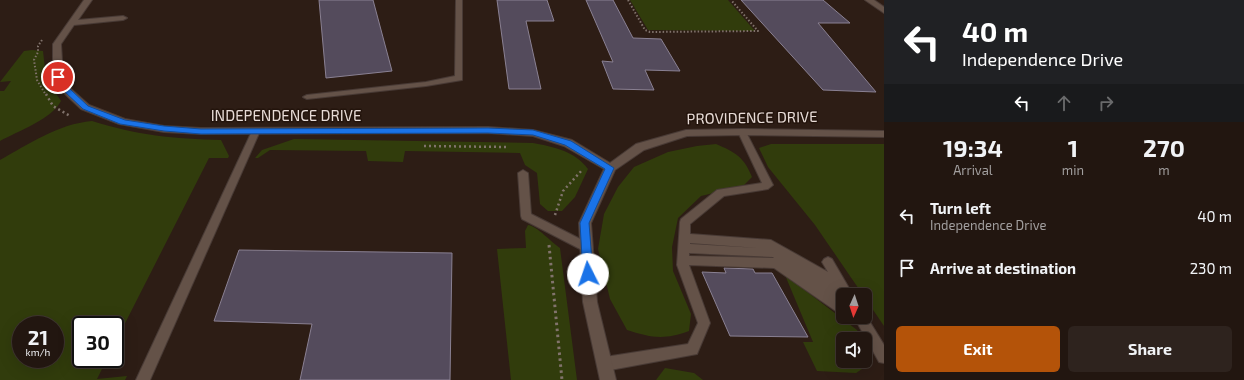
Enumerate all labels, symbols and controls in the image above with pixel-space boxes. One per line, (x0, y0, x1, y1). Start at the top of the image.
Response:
text: 40 m (962, 14, 1028, 48)
icon: left (896, 16, 948, 68)
text: Independence Drive (962, 48, 1123, 70)
pin (41, 60, 75, 94)
icon: arrive (47, 66, 69, 88)
icon: left (1011, 92, 1033, 114)
icon: ahead (1053, 92, 1075, 114)
icon: right (1095, 92, 1117, 114)
street label: INDEPENDENCE DRIVE (211, 106, 361, 124)
street label: PROVIDENCE DRIVE (686, 107, 818, 127)
text: 19:34 (943, 133, 1003, 162)
text: 1 (1068, 133, 1078, 162)
text: 270 (1143, 133, 1185, 162)
text: Arrival (953, 162, 993, 178)
text: min (1062, 162, 1084, 178)
text: m (1158, 162, 1170, 178)
text: Turn left (930, 199, 991, 217)
icon: left (896, 205, 918, 227)
text: 40 m (1197, 207, 1232, 225)
text: Independence Drive (930, 217, 1046, 233)
position arrow (567, 253, 609, 295)
icon: arrive (896, 257, 918, 279)
text: Arrive at destination (930, 259, 1076, 277)
text: 230 m (1190, 259, 1232, 277)
north arrow (836, 288, 872, 324)
map controls (836, 288, 872, 368)
speed limit sign: 30 (72, 316, 124, 368)
text: 21 (28, 325, 48, 349)
button: Exit (896, 326, 1060, 372)
button: Share (1068, 326, 1232, 372)
button: sound (836, 332, 872, 368)
text: km/h (26, 346, 50, 358)

